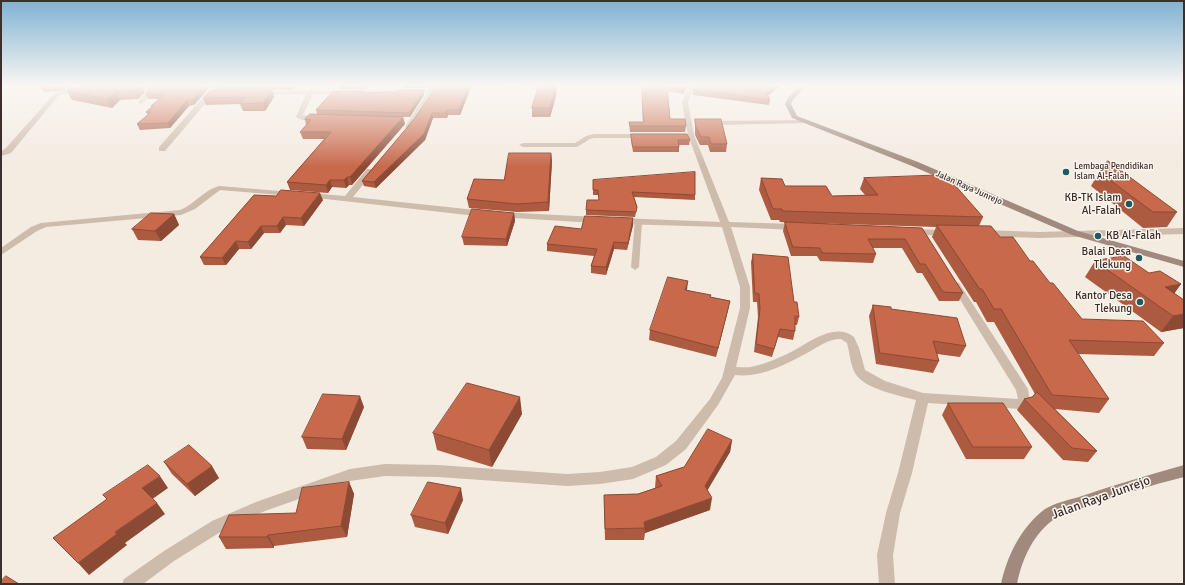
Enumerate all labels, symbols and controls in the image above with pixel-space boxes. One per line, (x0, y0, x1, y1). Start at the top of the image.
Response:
place label: Lembaga Pendidikan Islam Al-Falah (1074, 162, 1153, 183)
marker: Lembaga Pendidikan Islam Al-Falah (1061, 167, 1071, 177)
street label: Jalan Raya Junrejo (934, 169, 1004, 207)
place label: KB-TK Islam Al-Falah (1064, 191, 1121, 217)
marker: KB-TK Islam Al-Falah (1124, 199, 1134, 209)
place label: KB Al-Falah (1106, 229, 1161, 243)
marker: KB Al-Falah (1093, 231, 1103, 241)
place label: Balai Desa Tlekung (1081, 245, 1131, 271)
marker: Balai Desa Tlekung (1134, 253, 1144, 263)
place label: Kantor Desa Tlekung (1075, 289, 1132, 315)
marker: Kantor Desa Tlekung (1135, 297, 1145, 307)
street label: Jalan Raya Junrejo (1050, 473, 1152, 523)

